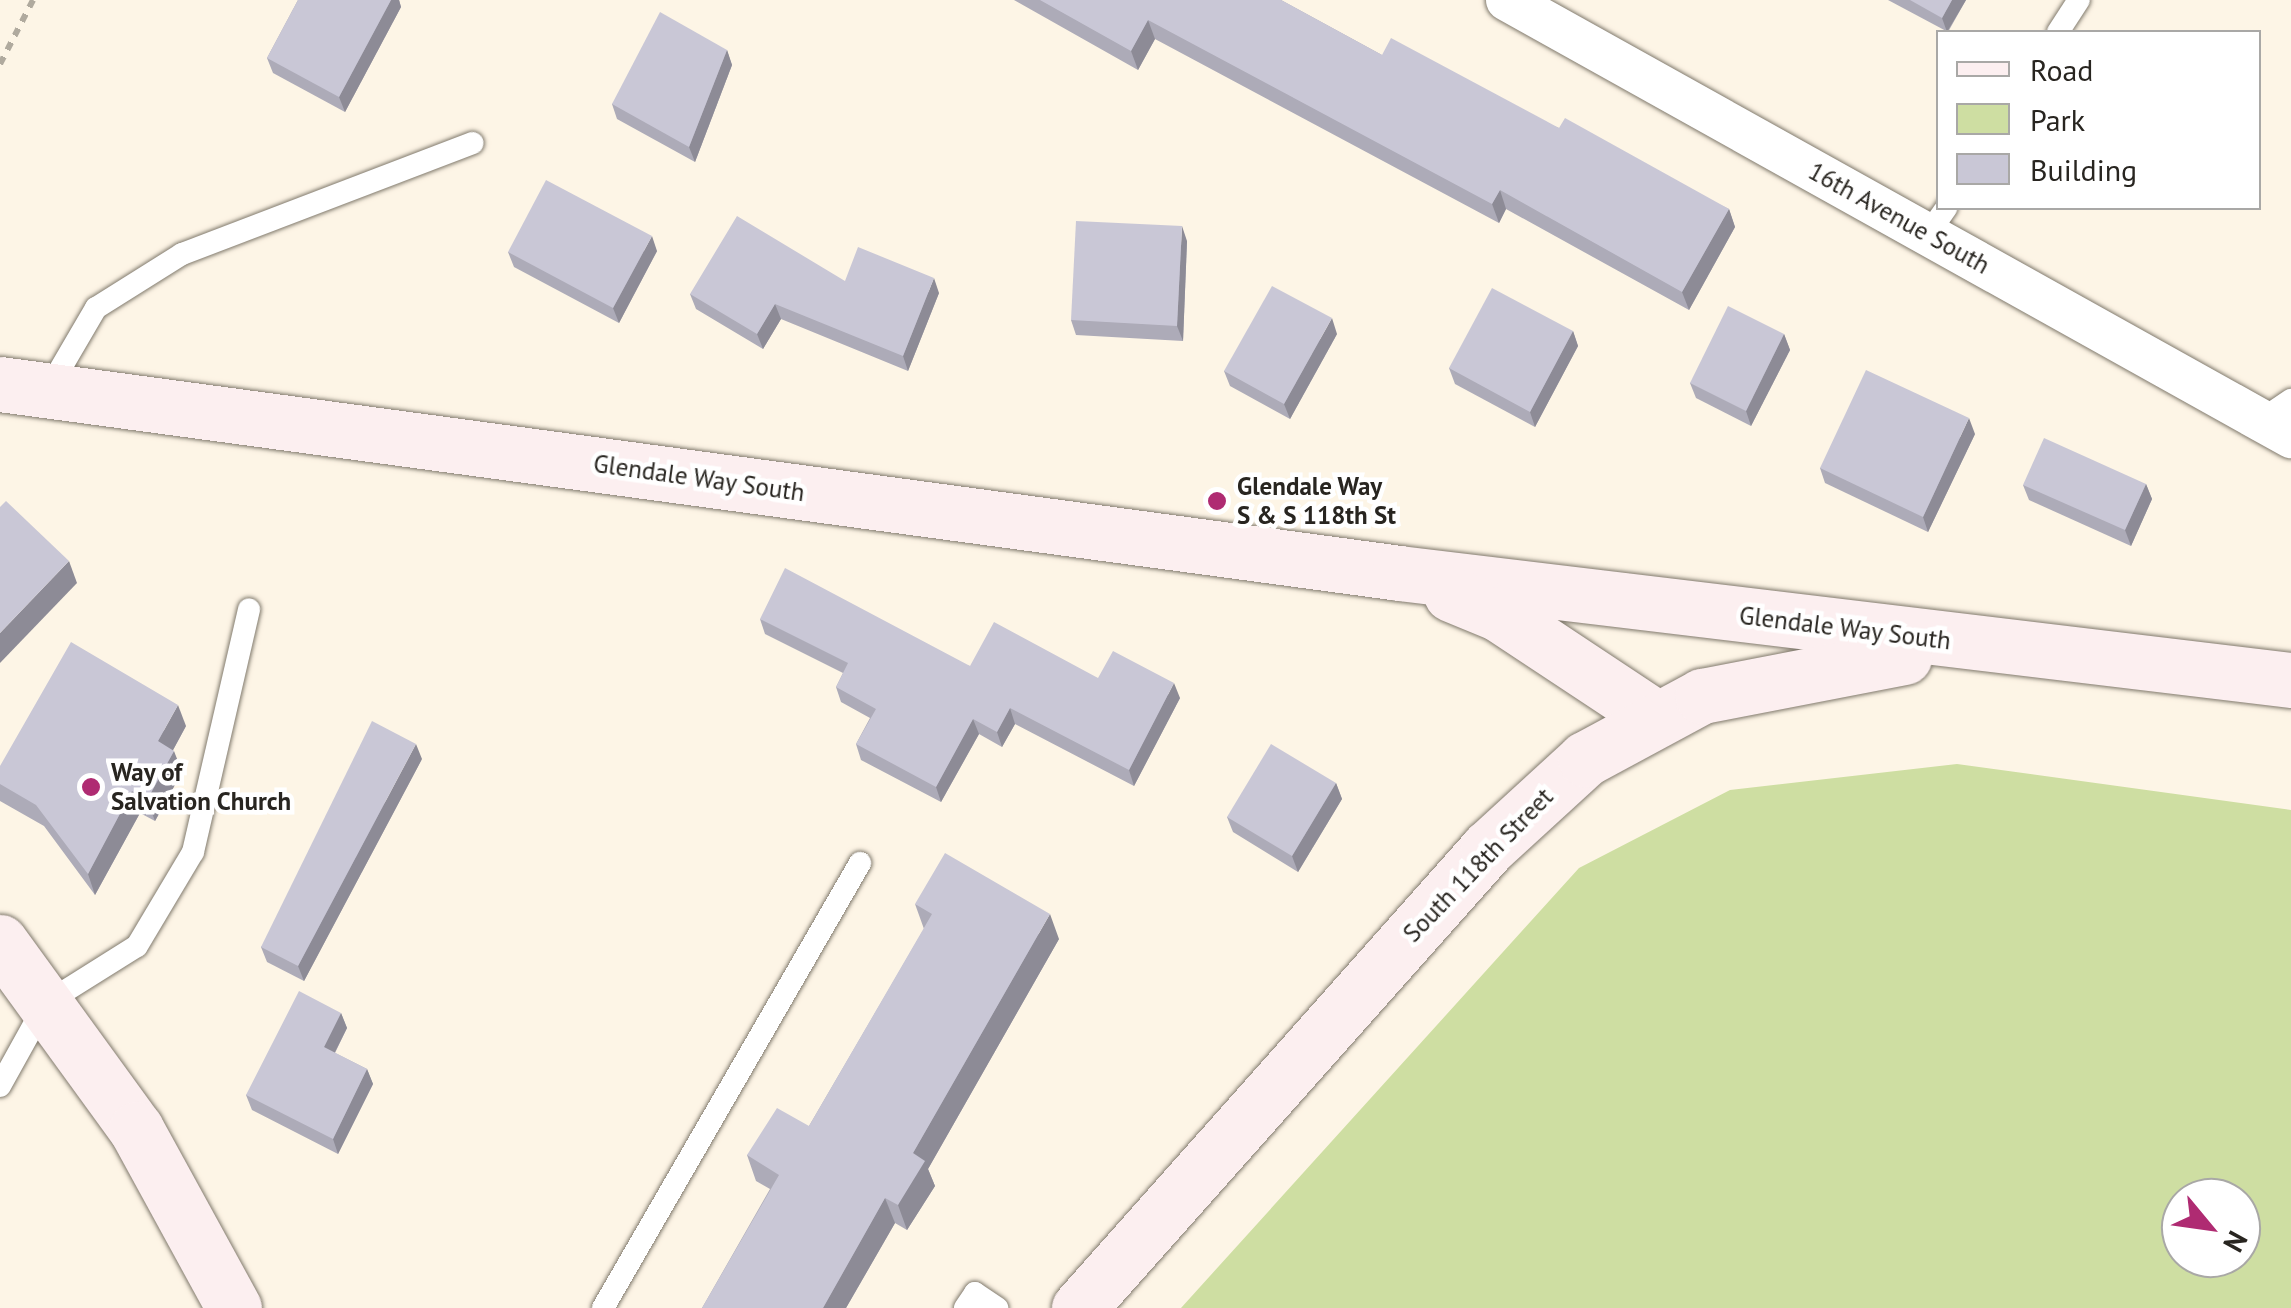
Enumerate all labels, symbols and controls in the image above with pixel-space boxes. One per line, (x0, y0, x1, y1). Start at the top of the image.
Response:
legend (1936, 30, 2261, 210)
text: Road (2030, 50, 2094, 89)
text: Park (2030, 100, 2085, 139)
text: Building (2030, 150, 2137, 189)
street label: 16th Avenue South (1803, 156, 1995, 280)
street label: Glendale Way South (591, 448, 807, 508)
place label: Glendale Way S & S 118th St (1237, 472, 1396, 531)
marker: Glendale Way S & S 118th St (1206, 490, 1228, 512)
street label: Glendale Way South (1737, 600, 1953, 656)
place label: Way of Salvation Church (111, 758, 291, 817)
marker: Way of Salvation Church (80, 776, 102, 798)
street label: South 118th Street (1397, 782, 1559, 948)
north arrow (2161, 1178, 2261, 1278)
text: N (2215, 1225, 2257, 1259)

